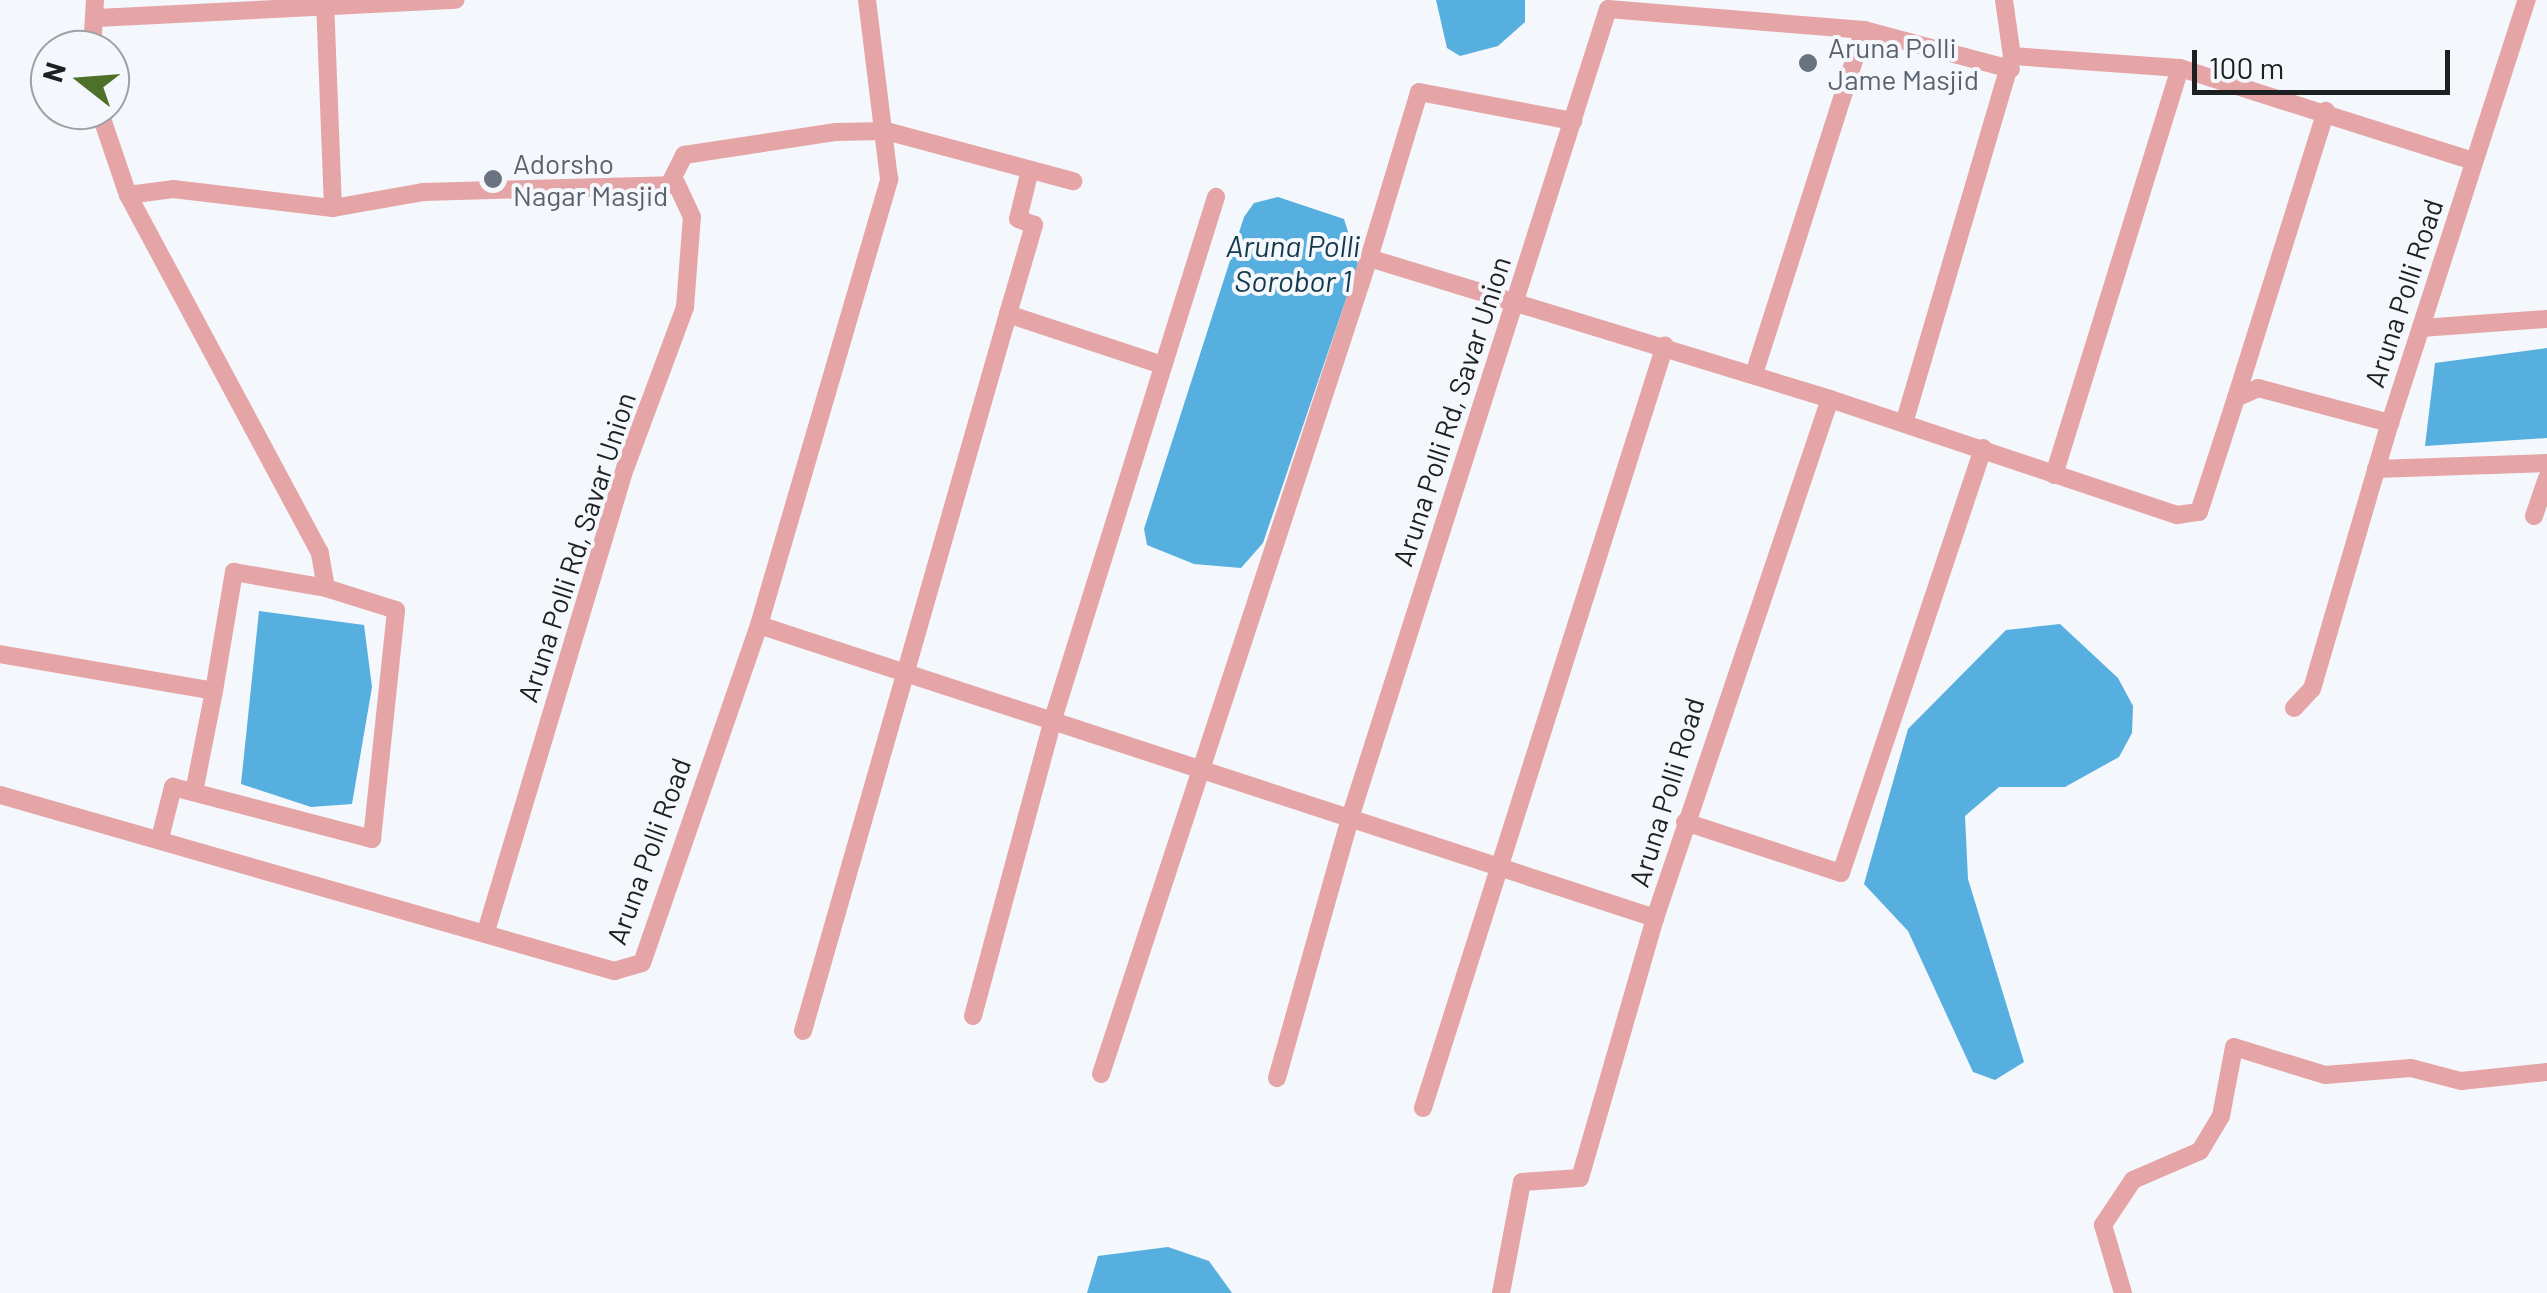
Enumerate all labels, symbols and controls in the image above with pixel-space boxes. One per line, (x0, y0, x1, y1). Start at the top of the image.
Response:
north arrow (30, 30, 130, 130)
place label: Aruna Polli Jame Masjid (1828, 30, 1979, 96)
scale bar (2197, 30, 2454, 92)
text: 100 m (2209, 49, 2284, 85)
marker: Aruna Polli Jame Masjid (1797, 52, 1819, 74)
text: N (34, 58, 72, 86)
place label: Adorsho Nagar Masjid (513, 146, 668, 212)
marker: Adorsho Nagar Masjid (482, 168, 504, 190)
street label: Aruna Polli Road (2357, 195, 2449, 391)
water label: Aruna Polli Sorobor 1 (1226, 227, 1360, 298)
street label: Aruna Polli Rd, Savar Union (1385, 252, 1517, 570)
street label: Aruna Polli Rd, Savar Union (510, 388, 642, 706)
street label: Aruna Polli Road (1621, 693, 1711, 891)
street label: Aruna Polli Road (599, 753, 697, 949)

